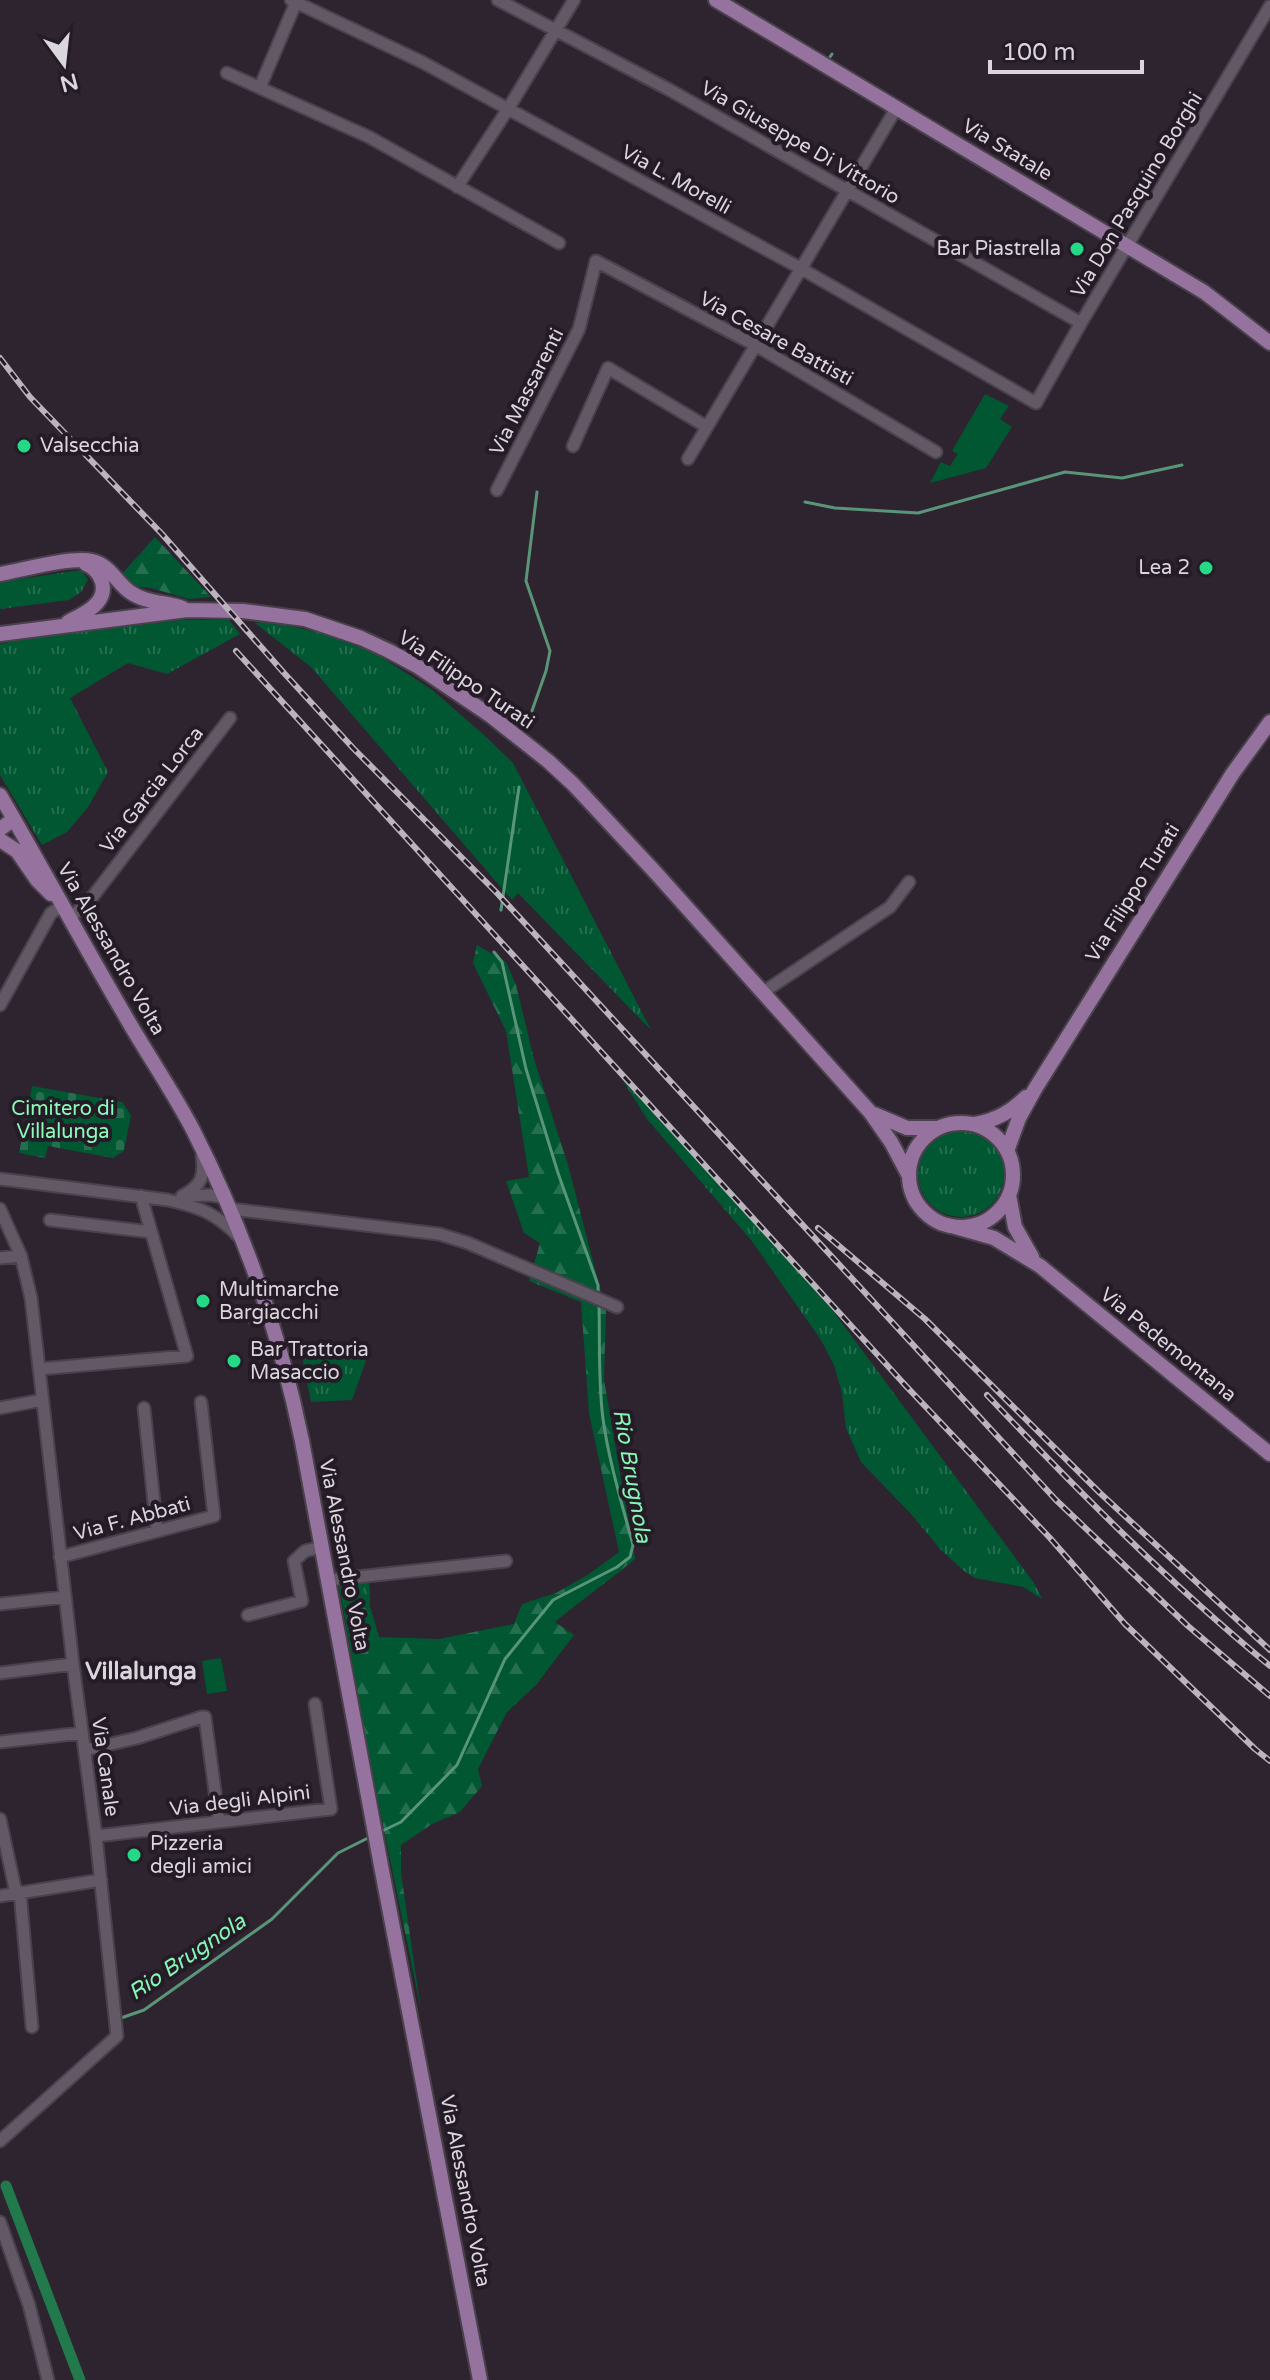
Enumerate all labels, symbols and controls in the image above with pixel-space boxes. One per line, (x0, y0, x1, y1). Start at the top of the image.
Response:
north arrow (24, 24, 104, 104)
scale bar (990, 24, 1142, 74)
text: 100 m (1002, 38, 1076, 67)
text: N (57, 68, 81, 97)
street label: Via Giuseppe Di Vittorio (696, 76, 904, 210)
street label: Via Don Pasquino Borghi (1066, 88, 1208, 302)
street label: Via Statale (958, 114, 1056, 186)
street label: Via L. Morelli (617, 140, 735, 220)
place label: Bar Piastrella (937, 237, 1061, 261)
marker: Bar Piastrella (1068, 240, 1086, 258)
street label: Via Cesare Battisti (695, 287, 857, 391)
street label: Via Massarenti (485, 324, 569, 460)
place label: Valsecchia (40, 434, 140, 458)
marker: Valsecchia (15, 437, 33, 455)
place label: Lea 2 (1138, 556, 1190, 580)
marker: Lea 2 (1197, 559, 1215, 577)
street label: Via Filippo Turati (393, 626, 539, 734)
street label: Via Garcia Lorca (95, 722, 209, 858)
street label: Via Filippo Turati (1081, 819, 1185, 967)
street label: Via Alessandro Volta (52, 859, 170, 1039)
park label: Cimitero di Villalunga (11, 1097, 115, 1144)
place label: Multimarche Bargiacchi (219, 1278, 339, 1325)
street label: Via Pedemontana (1095, 1283, 1241, 1407)
marker: Multimarche Bargiacchi (194, 1292, 212, 1310)
place label: Bar Trattoria Masaccio (250, 1338, 369, 1385)
marker: Bar Trattoria Masaccio (225, 1352, 243, 1370)
water label: Rio Brugnola (607, 1407, 657, 1546)
street label: Via Alessandro Volta (314, 1457, 374, 1653)
street label: Via F. Abbati (71, 1492, 193, 1546)
district label: Villalunga (85, 1657, 197, 1686)
street label: Via Canale (86, 1716, 124, 1818)
street label: Via degli Alpini (168, 1780, 312, 1822)
place label: Pizzeria degli amici (150, 1832, 252, 1879)
marker: Pizzeria degli amici (125, 1846, 143, 1864)
water label: Rio Brugnola (123, 1908, 251, 2006)
street label: Via Alessandro Volta (435, 2093, 495, 2289)

